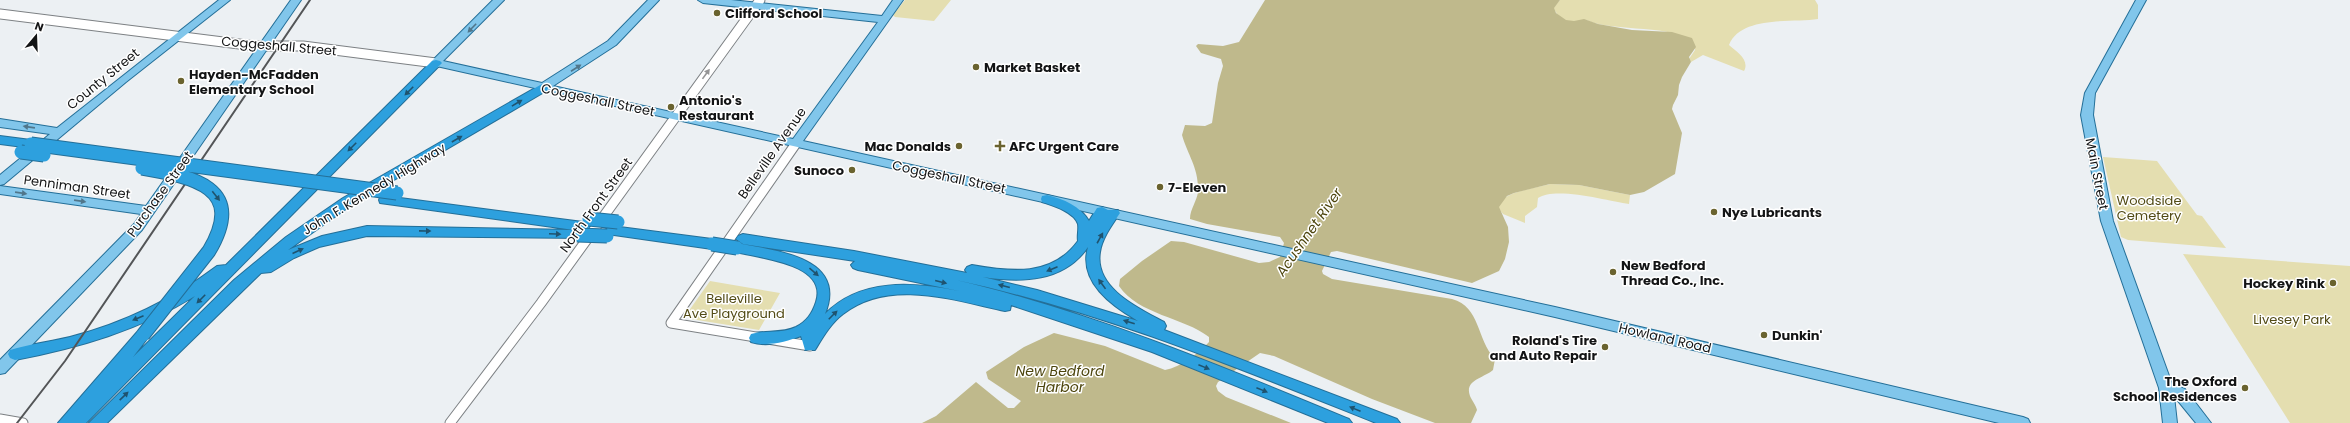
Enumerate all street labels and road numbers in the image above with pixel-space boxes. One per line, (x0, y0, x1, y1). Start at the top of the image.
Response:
street label: Coggeshall Street (220, 31, 338, 61)
street label: County Street (63, 44, 144, 114)
street label: Coggeshall Street (539, 79, 657, 121)
street label: Belleville Avenue (733, 103, 811, 203)
street label: Main Street (2081, 136, 2113, 212)
street label: John F. Kennedy Highway (299, 138, 450, 239)
street label: Purchase Street (122, 147, 198, 241)
street label: North Front Street (555, 153, 637, 256)
street label: Coggeshall Street (890, 156, 1008, 198)
street label: Penniman Street (22, 170, 132, 204)
street label: Howland Road (1617, 318, 1713, 358)

